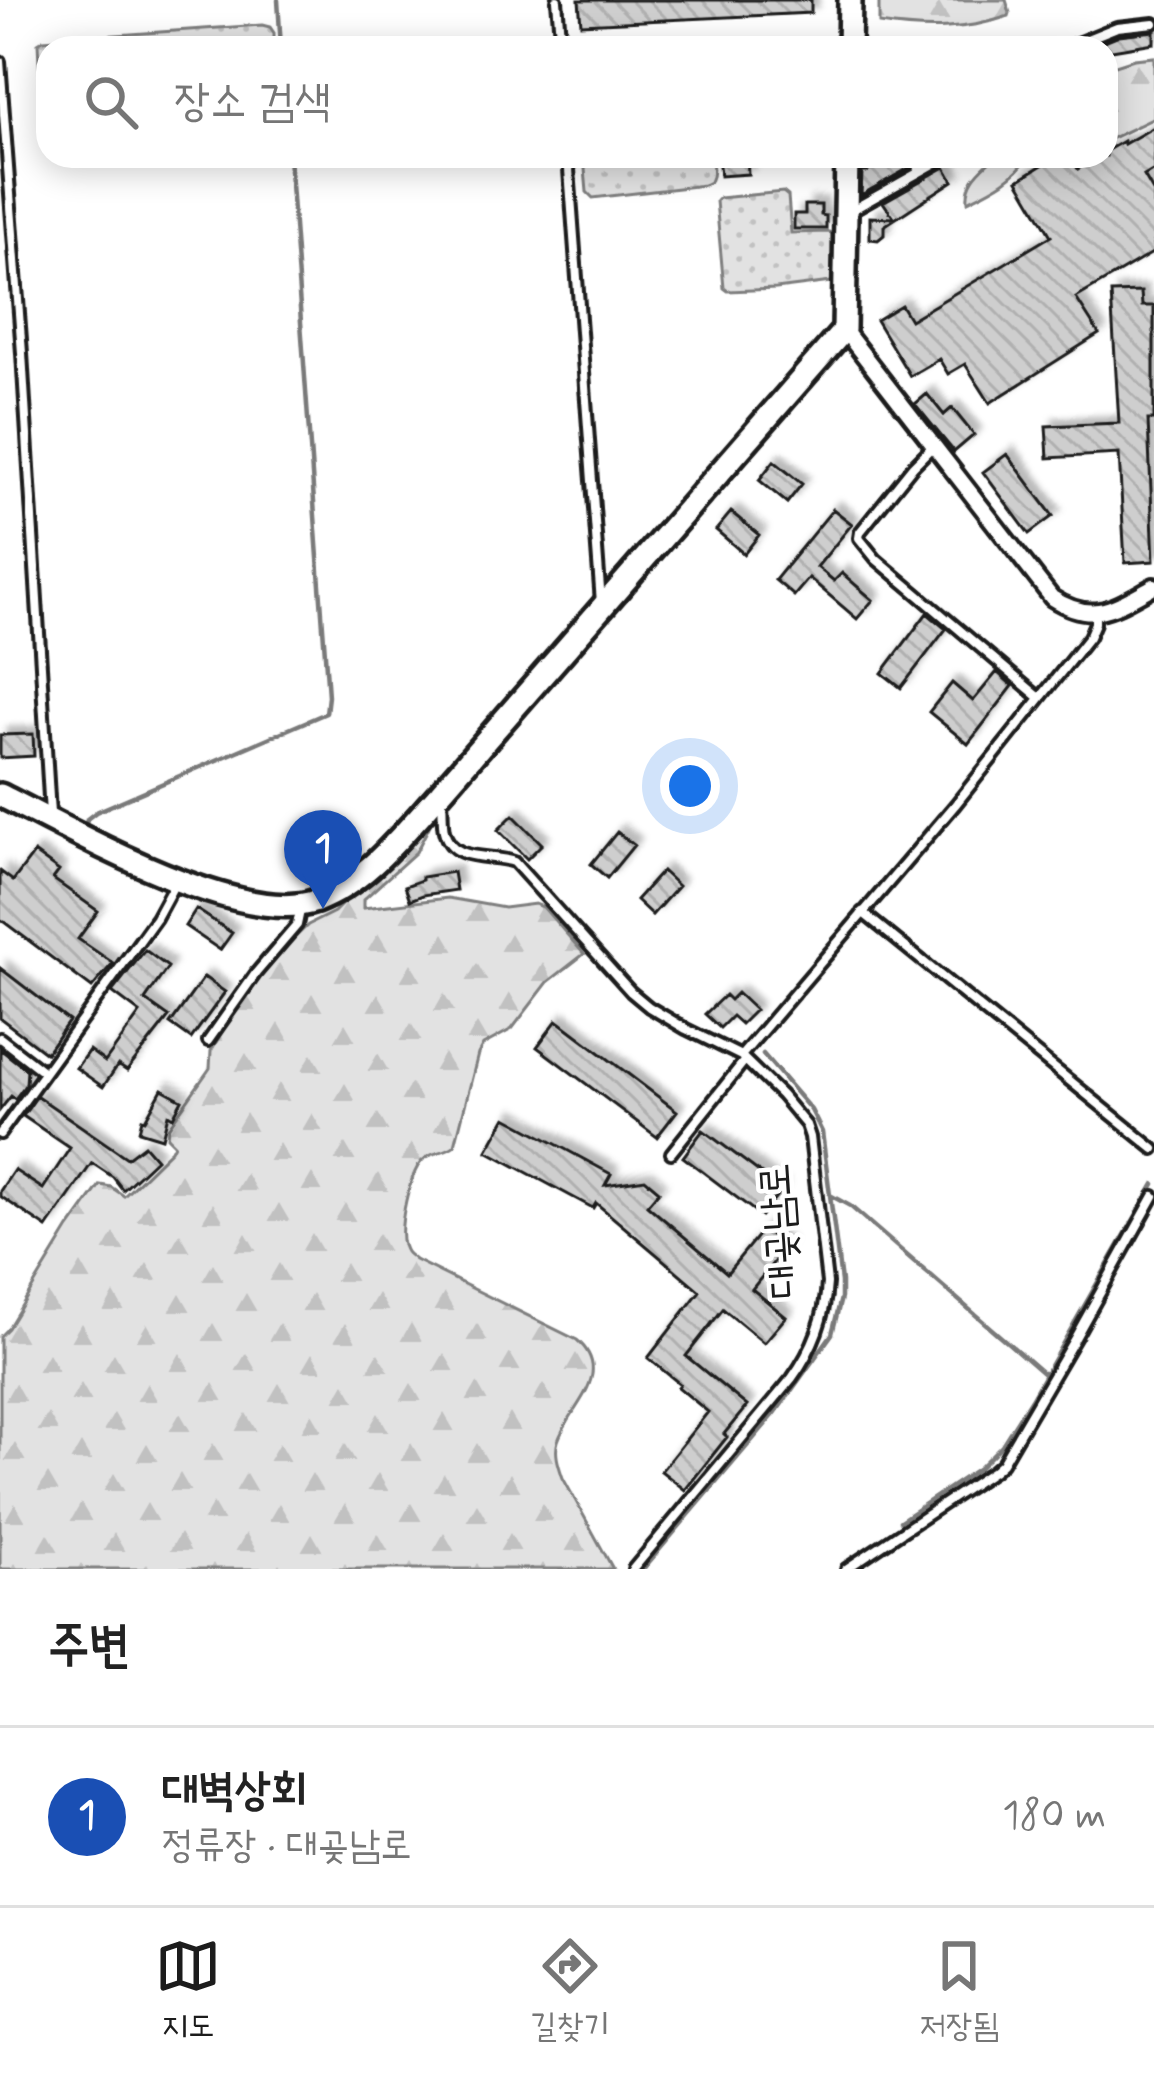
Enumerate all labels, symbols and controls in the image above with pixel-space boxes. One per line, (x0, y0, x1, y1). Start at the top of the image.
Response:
search box (36, 36, 1118, 168)
icon: search (78, 69, 144, 135)
text: 장소 검색 (174, 73, 331, 132)
your location (660, 756, 720, 816)
pin: 1 (284, 810, 362, 909)
street label: 대곶남로 (748, 1161, 813, 1300)
text: 주변 (48, 1614, 130, 1680)
text: 대벽상회 (162, 1762, 307, 1821)
text: 1 (78, 1791, 96, 1842)
text: 180 m (1002, 1791, 1106, 1842)
text: 정류장 · 대곶남로 (162, 1821, 412, 1872)
tab: 지도 (155, 1933, 221, 2049)
tab: 길찾기 (530, 1933, 610, 2049)
tab: 저장됨 (920, 1933, 999, 2049)

